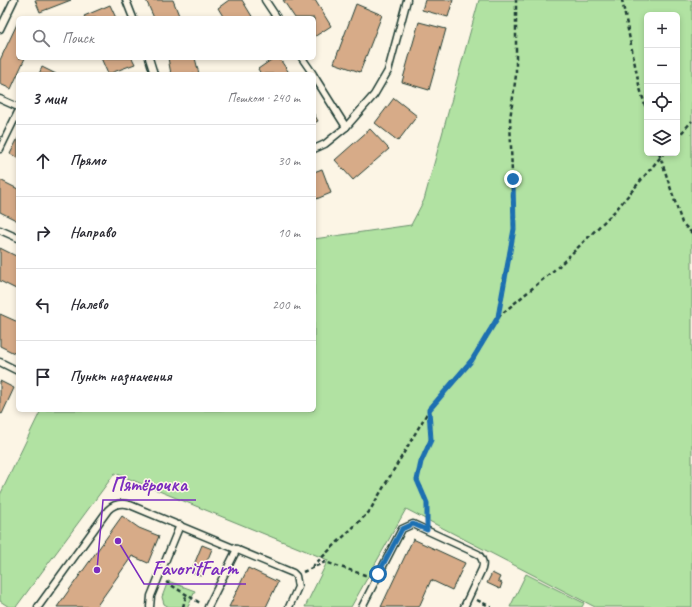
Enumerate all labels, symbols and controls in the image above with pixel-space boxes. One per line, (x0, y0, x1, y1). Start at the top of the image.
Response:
map controls (644, 12, 680, 156)
button: + (644, 12, 680, 48)
search box (16, 16, 316, 60)
icon: search (30, 27, 52, 49)
text: Поиск (62, 29, 94, 48)
button: − (644, 48, 680, 84)
button: locate (644, 84, 680, 120)
text: 3 мин (32, 88, 67, 109)
text: Пешком · 240 m (227, 90, 300, 106)
button: layers (644, 120, 680, 156)
icon: ahead (32, 150, 54, 172)
text: Прямо (70, 151, 106, 170)
text: 30 m (278, 153, 300, 169)
route end (504, 170, 522, 188)
icon: right (32, 222, 54, 244)
text: Направо (70, 223, 116, 242)
text: 10 m (278, 225, 300, 241)
icon: left (32, 294, 54, 316)
text: Налево (70, 295, 108, 314)
text: 200 m (272, 297, 300, 313)
icon: arrive (32, 366, 54, 388)
text: Пункт назначения (70, 367, 172, 386)
callout: Пятёрочка (103, 468, 196, 500)
text: Пятёрочка (111, 472, 189, 497)
callout: FavoritFarm (144, 552, 246, 584)
text: FavoritFarm (152, 556, 240, 581)
route start (369, 565, 387, 583)

